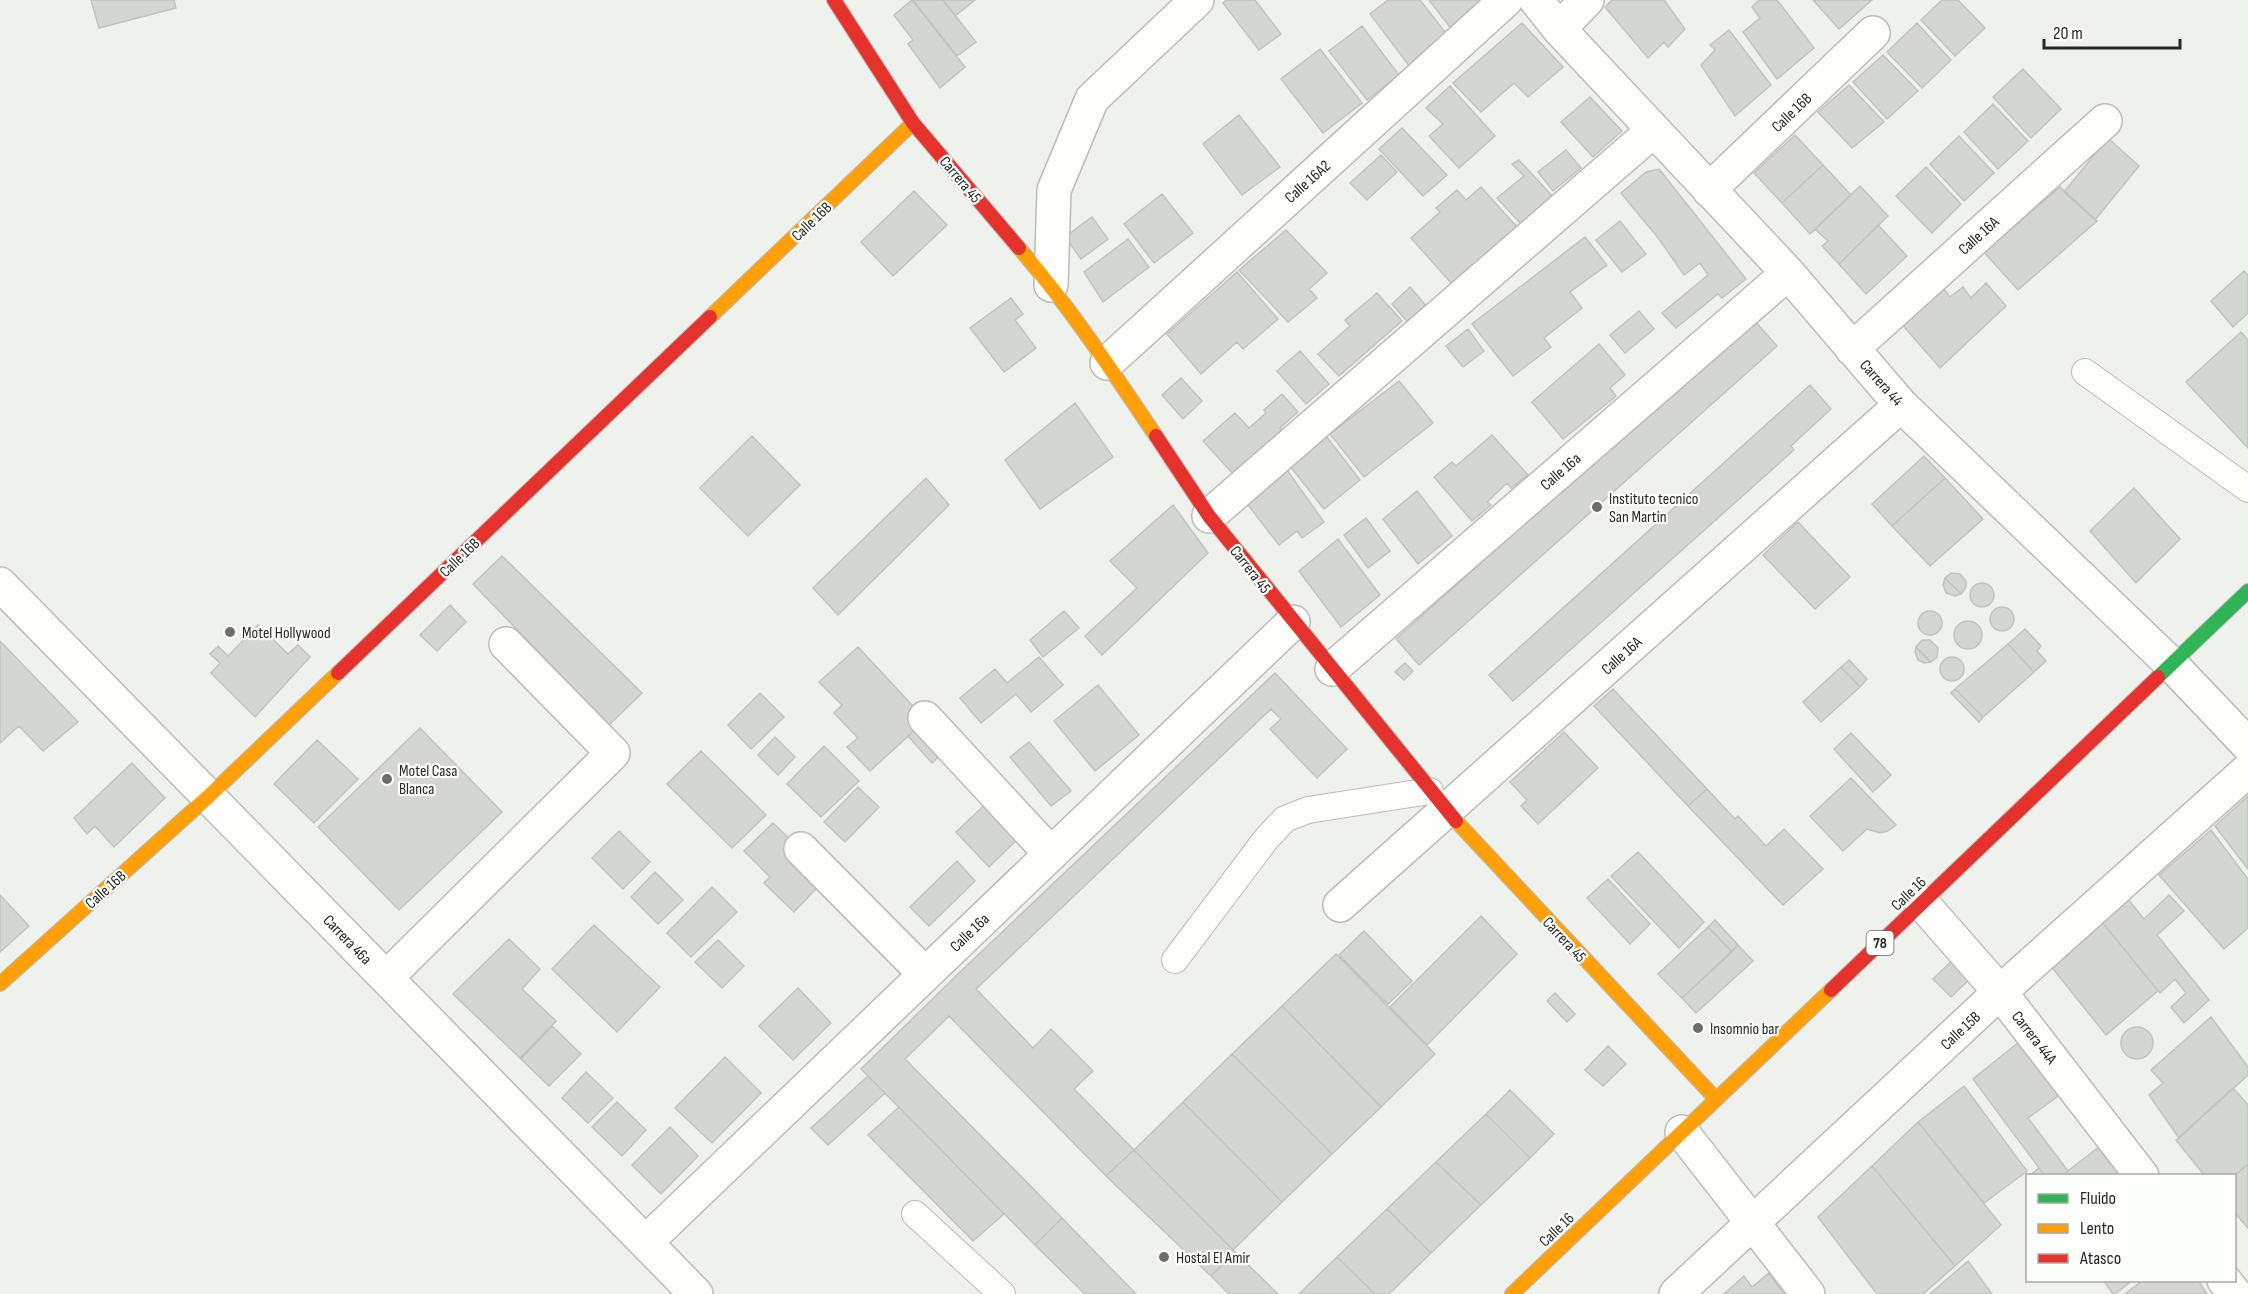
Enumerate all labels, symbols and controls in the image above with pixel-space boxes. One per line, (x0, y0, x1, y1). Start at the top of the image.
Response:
scale bar (2044, 12, 2180, 50)
text: 20 m (2053, 23, 2083, 44)
street label: Calle 16B (1768, 89, 1816, 137)
street label: Carrera 45 (935, 153, 985, 207)
street label: Calle 16A2 (1281, 157, 1335, 208)
street label: Calle 16B (788, 198, 836, 246)
street label: Calle 16A (1955, 213, 2003, 259)
street label: Carrera 44 (1855, 356, 1907, 410)
street label: Calle 16a (1537, 449, 1585, 495)
place label: Instituto tecnico San Martin (1609, 490, 1698, 527)
marker: Instituto tecnico San Martin (1590, 500, 1604, 514)
street label: Calle 16B (436, 534, 484, 582)
street label: Carrera 45 (1225, 542, 1274, 598)
place label: Motel Hollywood (242, 624, 331, 643)
marker: Motel Hollywood (223, 625, 237, 639)
street label: Calle 16A (1598, 633, 1646, 679)
place label: Motel Casa Blanca (399, 762, 457, 799)
marker: Motel Casa Blanca (380, 772, 394, 786)
street label: Calle 16B (82, 867, 130, 913)
street label: Calle 16 (1888, 873, 1930, 915)
street label: Calle 16a (946, 910, 994, 956)
street label: Carrera 46a (319, 911, 375, 969)
street label: Carrera 45 (1538, 913, 1590, 967)
road number: 78 (1866, 931, 1894, 955)
street label: Calle 15B (1937, 1008, 1985, 1054)
street label: Carrera 44A (2007, 1008, 2061, 1068)
place label: Insomnio bar (1710, 1020, 1780, 1039)
marker: Insomnio bar (1691, 1021, 1705, 1035)
legend (2026, 1174, 2236, 1282)
text: Fluido (2080, 1188, 2116, 1209)
street label: Calle 16 (1536, 1209, 1578, 1251)
text: Lento (2080, 1218, 2114, 1239)
text: Atasco (2079, 1248, 2121, 1269)
place label: Hostal El Amir (1176, 1249, 1251, 1268)
marker: Hostal El Amir (1157, 1250, 1171, 1264)

